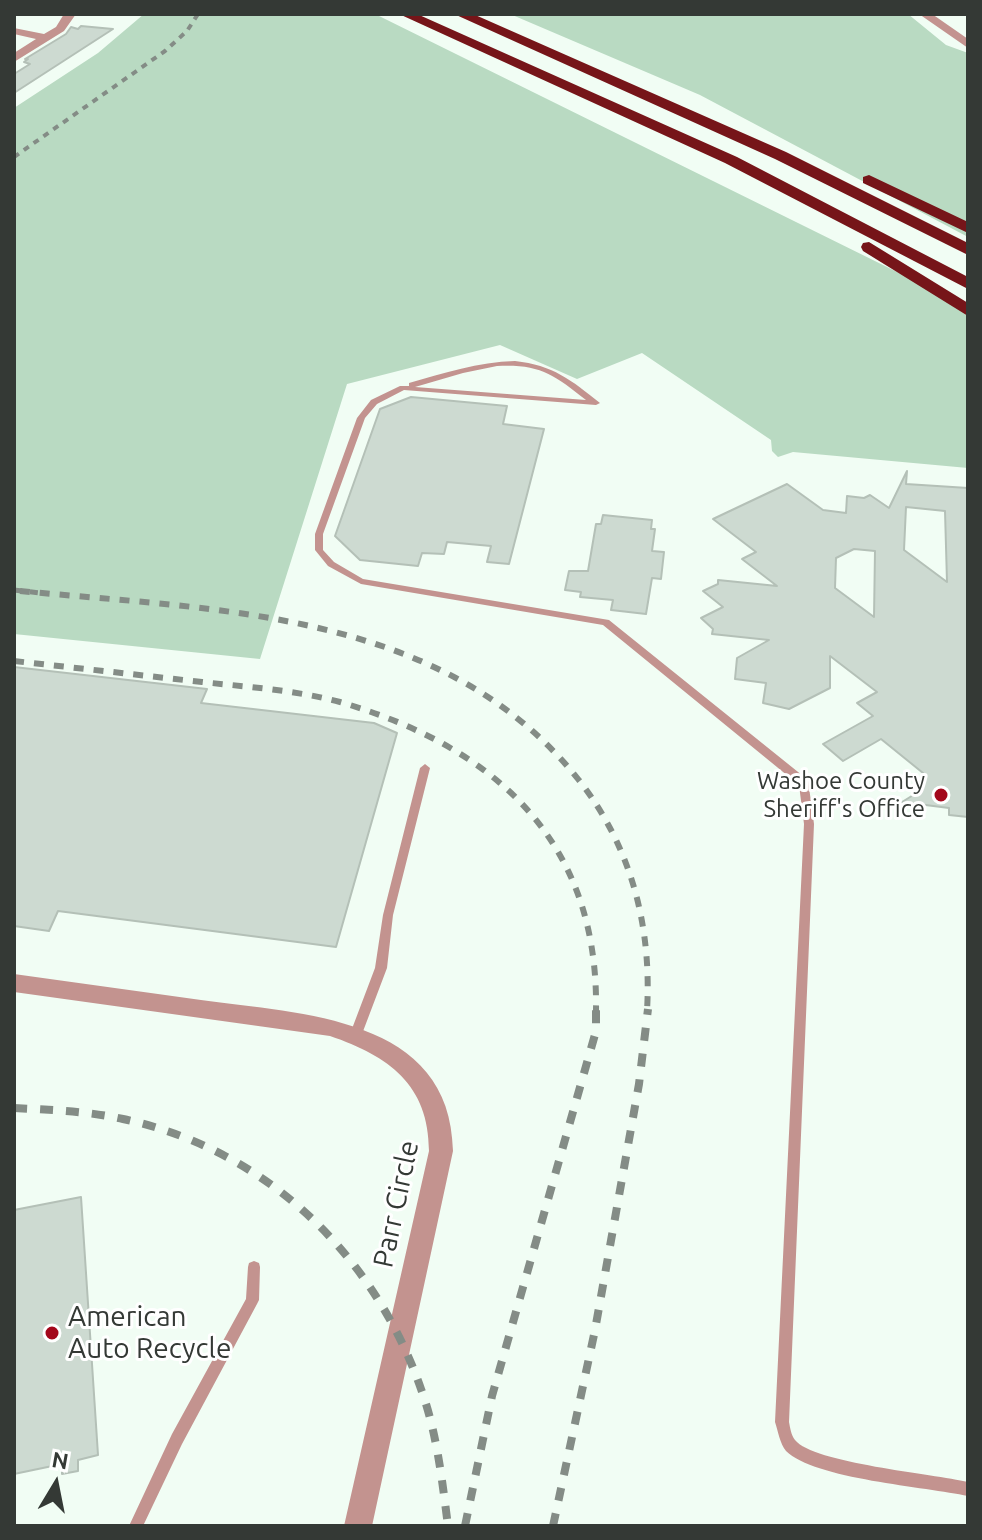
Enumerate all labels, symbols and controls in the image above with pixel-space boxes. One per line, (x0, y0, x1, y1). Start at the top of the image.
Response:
place label: Washoe County Sheriff's Office (757, 767, 925, 823)
marker: Washoe County Sheriff's Office (932, 786, 950, 804)
street label: Parr Circle (366, 1137, 426, 1271)
place label: American Auto Recycle (68, 1300, 231, 1366)
marker: American Auto Recycle (43, 1324, 61, 1342)
north arrow (16, 1444, 96, 1524)
text: N (50, 1446, 71, 1474)

